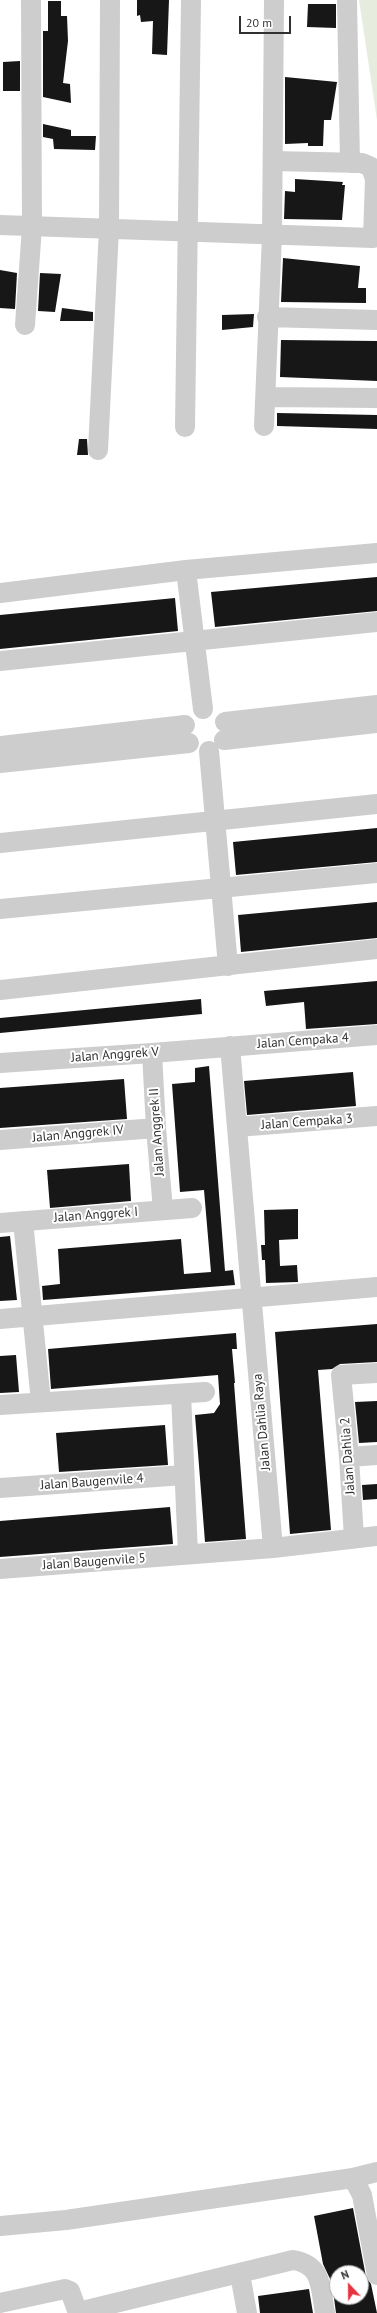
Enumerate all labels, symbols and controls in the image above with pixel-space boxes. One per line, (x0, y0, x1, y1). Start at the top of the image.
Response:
scale bar (241, 8, 293, 34)
text: 20 m (246, 15, 272, 30)
street label: Jalan Cempaka 4 (257, 1030, 349, 1052)
street label: Jalan Anggrek V (71, 1044, 159, 1066)
street label: Jalan Anggrek II (146, 1088, 168, 1176)
street label: Jalan Cempaka 3 (261, 1111, 353, 1133)
street label: Jalan Anggrek IV (32, 1122, 124, 1146)
street label: Jalan Anggrek I (53, 1204, 139, 1226)
street label: Jalan Dahlia Raya (250, 1373, 274, 1471)
street label: Jalan Dahlia 2 (338, 1417, 358, 1495)
street label: Jalan Baugenvile 4 (40, 1471, 144, 1493)
street label: Jalan Baugenvile 5 (42, 1551, 146, 1573)
north arrow (329, 2265, 369, 2305)
text: N (339, 2267, 351, 2283)

